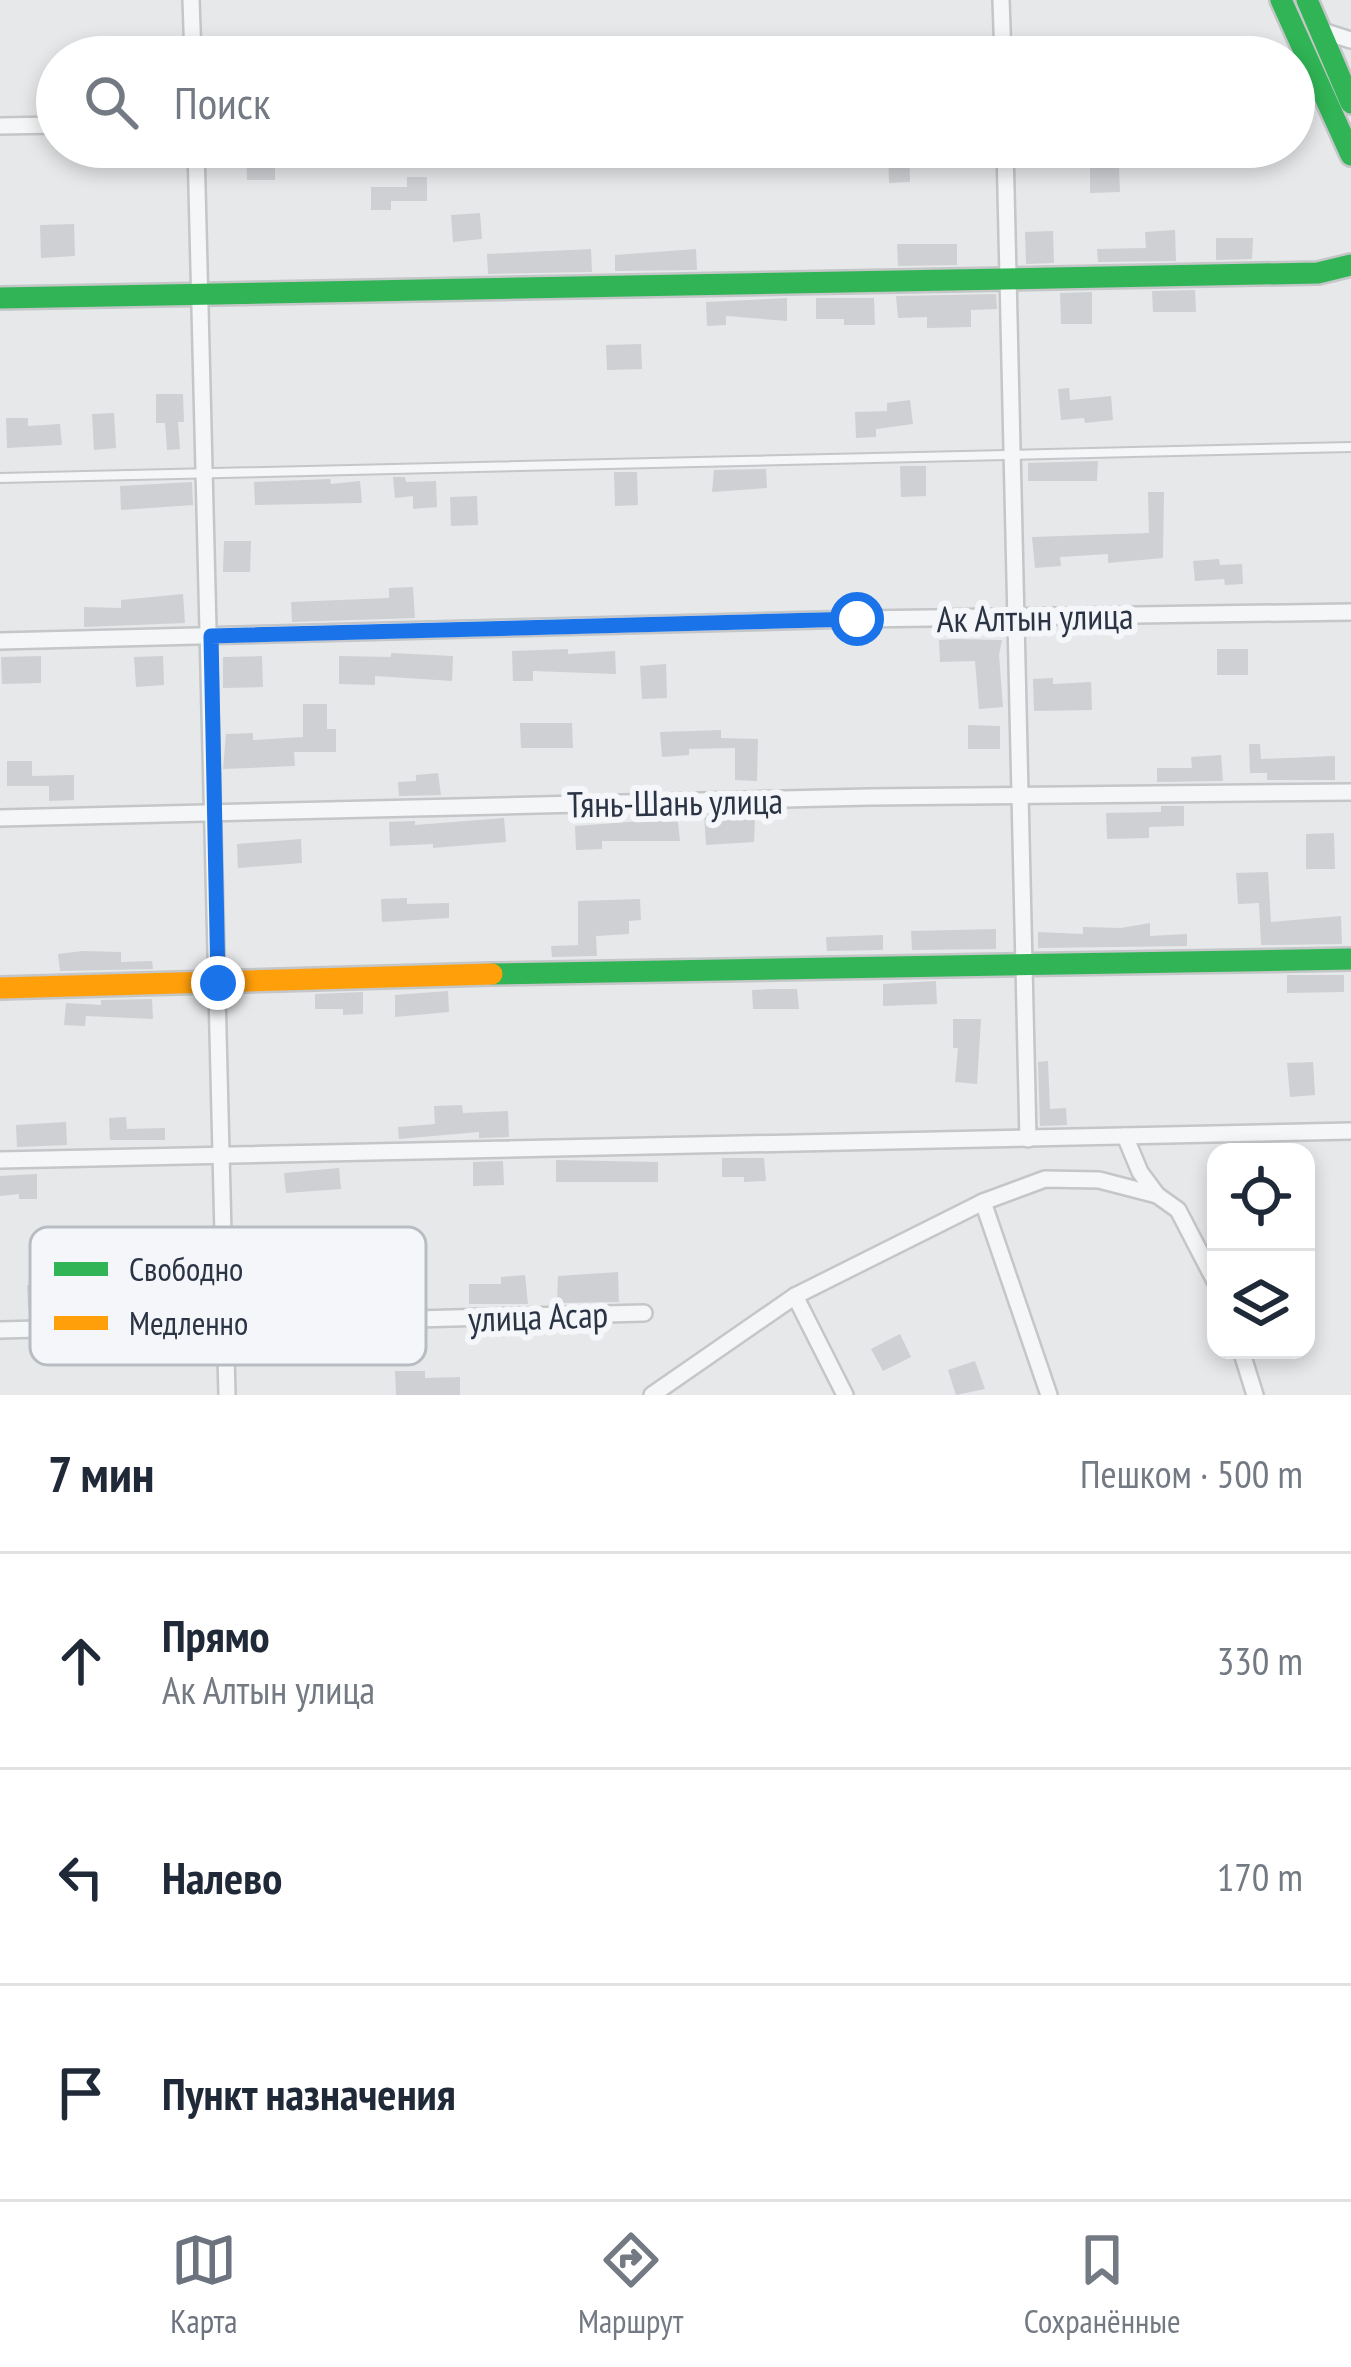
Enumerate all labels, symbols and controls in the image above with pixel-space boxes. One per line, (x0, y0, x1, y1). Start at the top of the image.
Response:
search box (36, 36, 1315, 168)
icon: search (78, 69, 144, 135)
text: Поиск (174, 73, 270, 131)
route start (830, 592, 884, 646)
street label: Ак Алтын улица (936, 592, 1134, 642)
street label: Тянь-Шань улица (567, 777, 783, 827)
route end (191, 956, 245, 1010)
map controls (1207, 1143, 1315, 1359)
button: locate (1207, 1143, 1315, 1251)
legend (30, 1227, 426, 1365)
text: Свободно (129, 1247, 243, 1290)
button: layers (1207, 1251, 1315, 1359)
street label: улица Асар (467, 1290, 609, 1342)
text: Медленно (129, 1301, 248, 1344)
text: 7 мин (48, 1440, 155, 1506)
text: Пешком · 500 m (1080, 1448, 1303, 1499)
text: Прямо (162, 1606, 270, 1664)
icon: ahead (48, 1628, 114, 1694)
text: 330 m (1217, 1635, 1303, 1686)
text: Ак Алтын улица (162, 1664, 375, 1715)
icon: left (48, 1844, 114, 1910)
text: Налево (162, 1848, 282, 1906)
text: 170 m (1217, 1851, 1303, 1902)
icon: arrive (48, 2060, 114, 2126)
text: Пункт назначения (162, 2064, 456, 2122)
tab: Карта (170, 2227, 237, 2342)
tab: Маршрут (578, 2227, 683, 2342)
tab: Сохранённые (1024, 2227, 1181, 2342)

